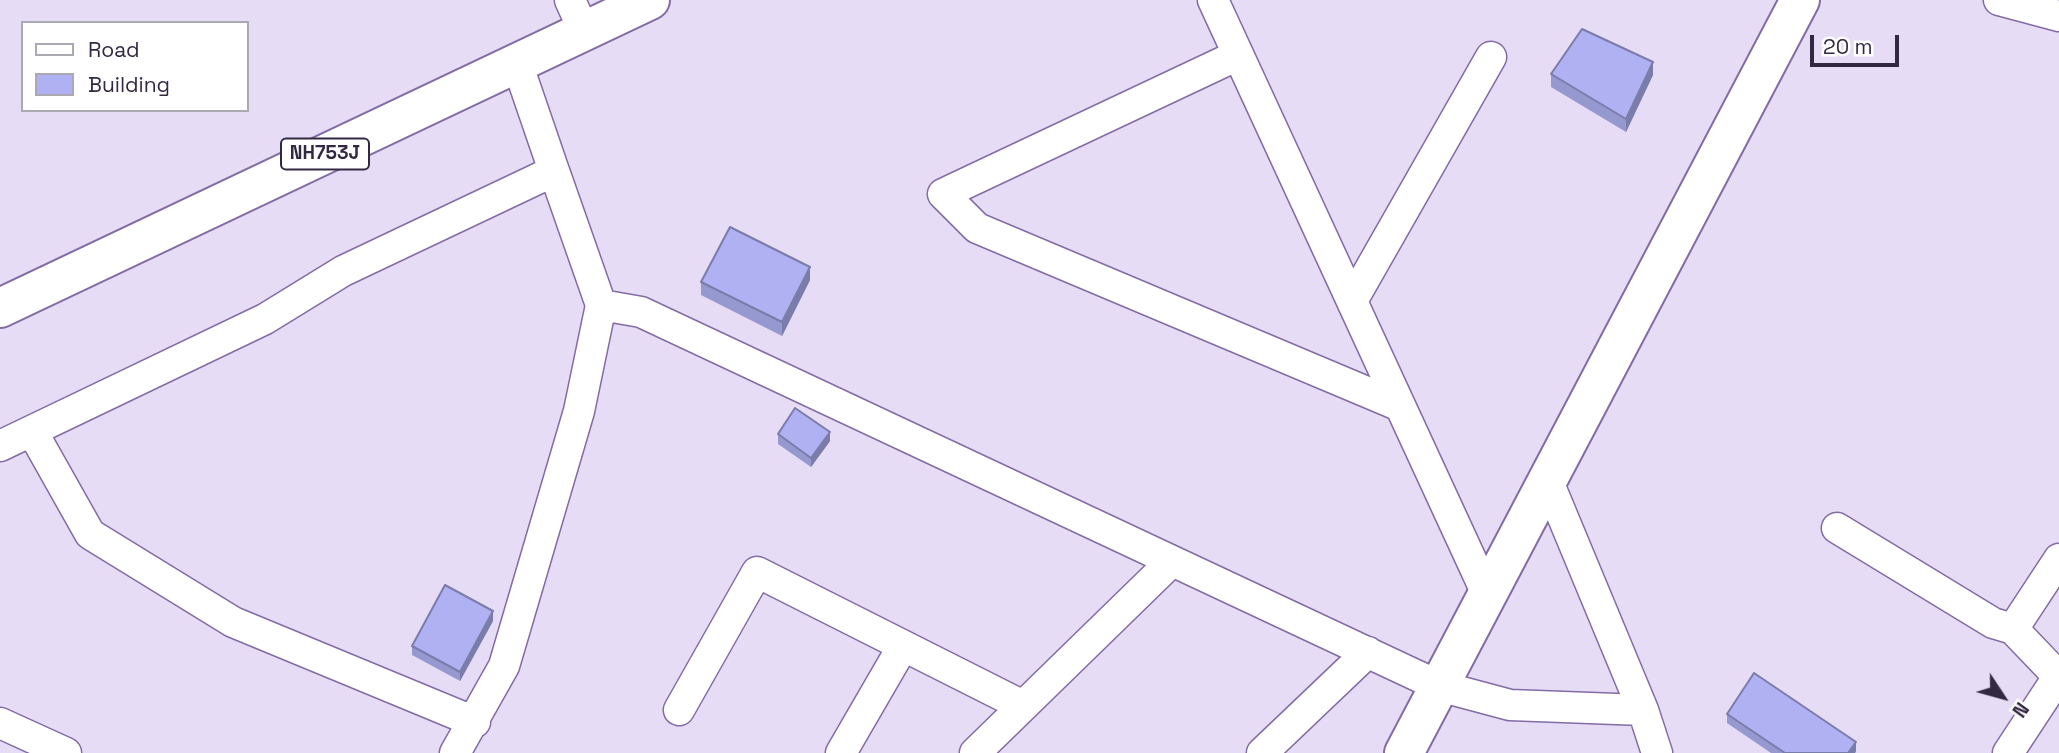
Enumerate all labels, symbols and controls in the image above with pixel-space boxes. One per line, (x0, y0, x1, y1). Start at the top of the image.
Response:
legend (21, 21, 248, 112)
scale bar (1814, 21, 1903, 65)
text: 20 m (1823, 33, 1873, 60)
text: Road (88, 36, 140, 63)
text: Building (88, 71, 170, 98)
road number: NH753J (281, 138, 369, 170)
north arrow (1968, 662, 2038, 732)
text: N (2007, 697, 2034, 722)

